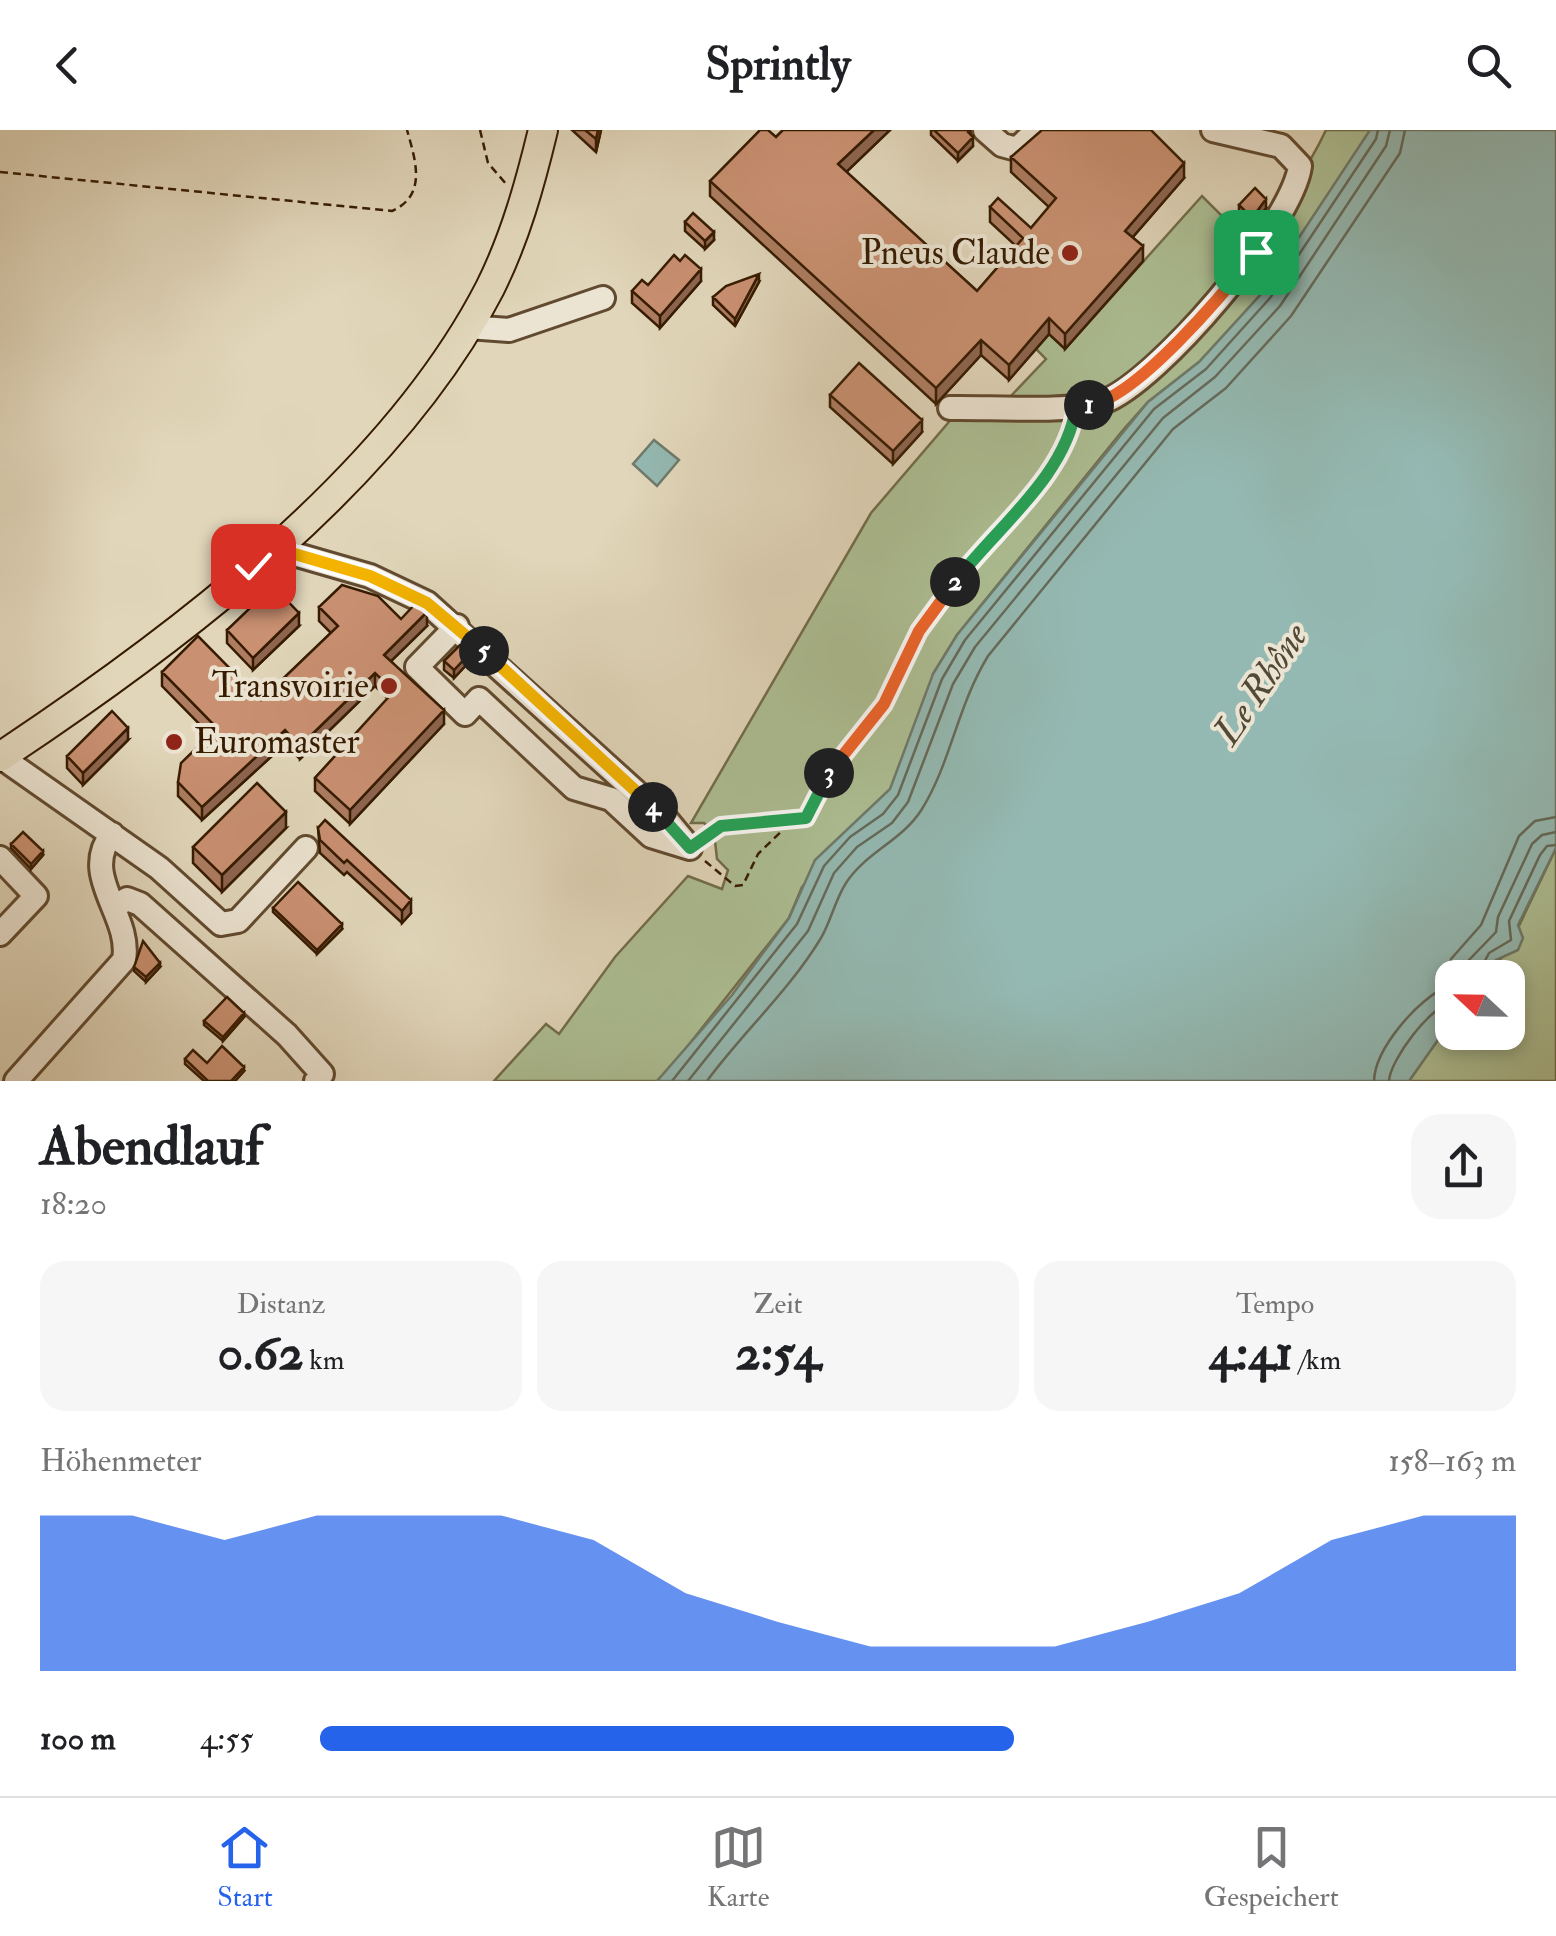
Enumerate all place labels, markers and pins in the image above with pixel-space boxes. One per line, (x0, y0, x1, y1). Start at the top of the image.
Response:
pin (1214, 210, 1299, 295)
place label: Pneus Claude (861, 231, 1050, 275)
marker: Pneus Claude (1059, 242, 1081, 264)
pin: 1 (1064, 380, 1114, 430)
pin (211, 524, 296, 609)
pin: 2 (930, 557, 980, 607)
pin: 5 (459, 626, 509, 676)
place label: Transvoirie (212, 664, 369, 708)
marker: Transvoirie (378, 675, 400, 697)
place label: Euromaster (194, 720, 360, 764)
marker: Euromaster (163, 731, 185, 753)
pin: 3 (804, 748, 854, 798)
pin: 4 (628, 782, 678, 832)

